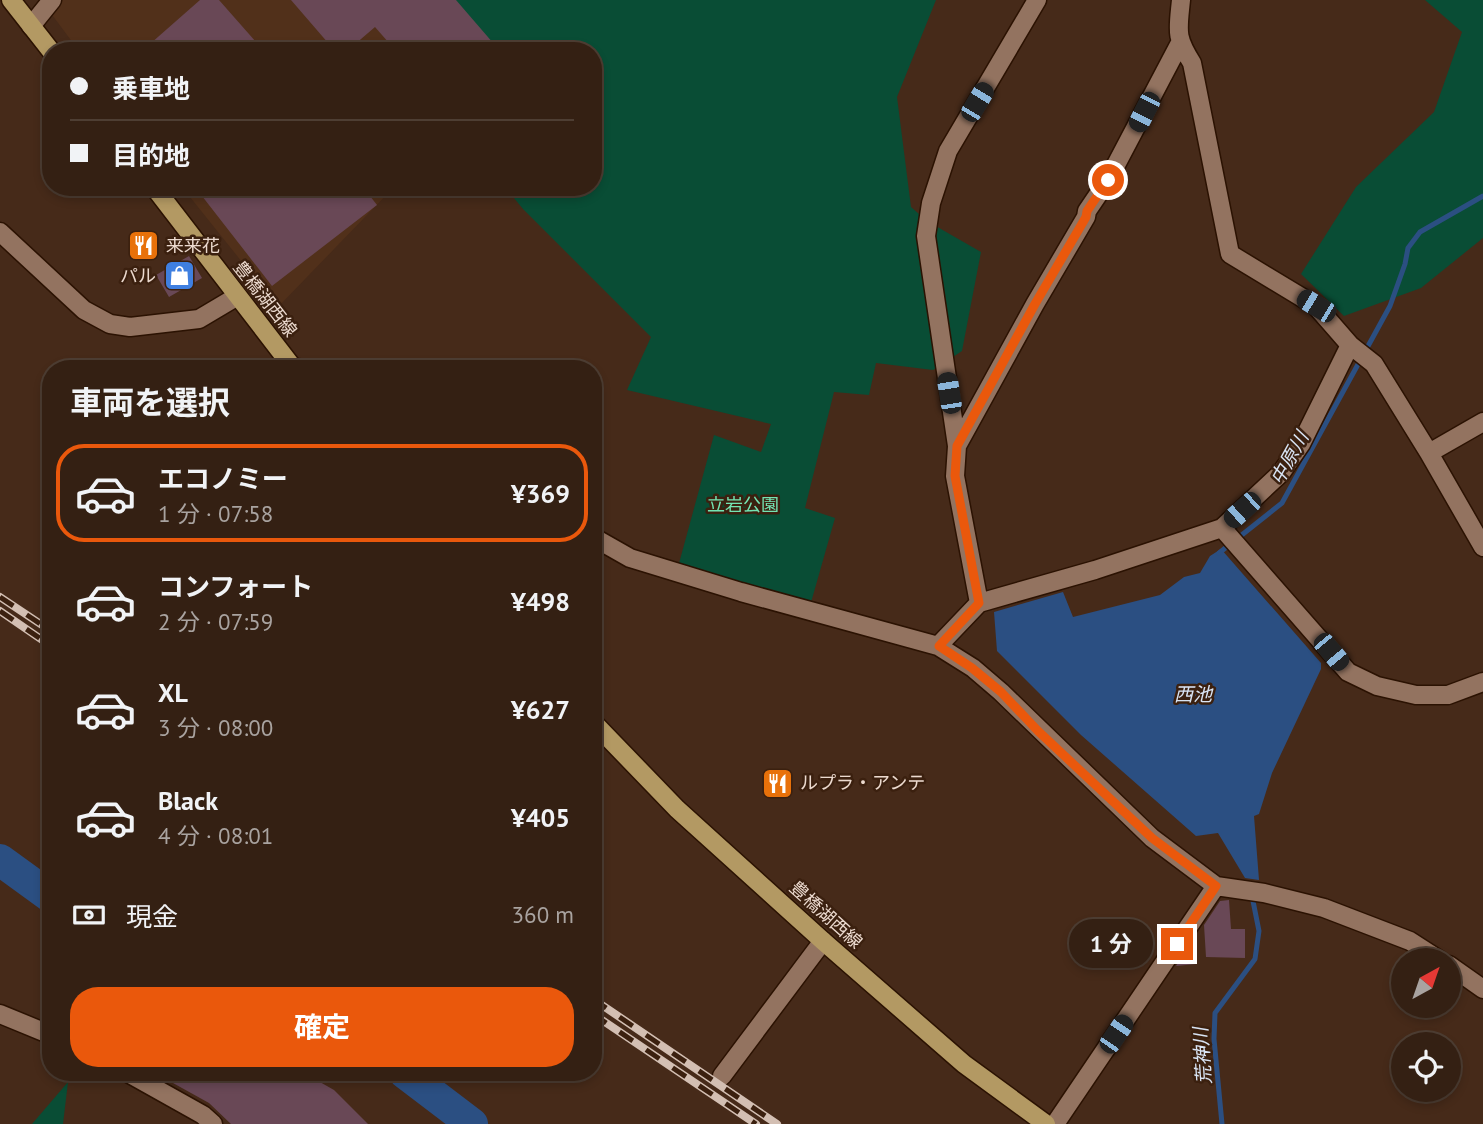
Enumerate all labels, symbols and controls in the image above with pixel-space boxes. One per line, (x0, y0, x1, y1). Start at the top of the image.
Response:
text: 乗車地 (112, 72, 190, 105)
car (958, 79, 997, 125)
car (1126, 89, 1163, 135)
text: 目的地 (112, 139, 190, 172)
route start (1092, 164, 1124, 196)
restaurant icon: 来来花 (126, 229, 160, 263)
place label: 来来花 (166, 234, 220, 257)
street label: 豊橋湖西線 (229, 256, 302, 341)
shop icon: パル (162, 259, 196, 293)
place label: パル (120, 264, 156, 287)
car (1293, 286, 1340, 326)
car (936, 371, 963, 415)
text: 車両を選択 (70, 381, 230, 423)
water label: 中原川 (1265, 426, 1314, 489)
icon: car (74, 462, 137, 525)
text: エコノミー (158, 462, 288, 495)
text: ¥369 (511, 477, 570, 510)
car (1220, 488, 1265, 532)
park label: 立岩公園 (707, 493, 779, 516)
text: 1 分 · 07:58 (158, 499, 273, 528)
icon: car (74, 570, 137, 633)
text: コンフォート (158, 570, 313, 603)
text: ¥498 (511, 585, 570, 618)
text: 2 分 · 07:59 (158, 607, 273, 636)
car (1310, 629, 1353, 675)
text: XL (158, 676, 188, 709)
icon: car (74, 678, 137, 741)
water label: 西池 (1174, 682, 1214, 706)
text: ¥627 (511, 693, 570, 726)
text: 3 分 · 08:00 (158, 713, 273, 742)
restaurant icon: ルプラ・アンテ (760, 766, 794, 800)
place label: ルプラ・アンテ (800, 771, 925, 794)
text: Black (158, 784, 218, 817)
icon: car (74, 786, 137, 849)
text: ¥405 (511, 801, 570, 834)
text: 4 分 · 08:01 (158, 821, 273, 850)
street label: 豊橋湖西線 (785, 876, 867, 953)
icon: cash (70, 896, 108, 934)
text: 現金 (126, 900, 178, 933)
text: 360 m (512, 900, 574, 929)
callout: 1 分 (1068, 920, 1152, 968)
route end (1161, 928, 1193, 960)
text: 1 分 (1090, 929, 1132, 958)
north arrow (1391, 948, 1461, 1018)
map controls (1391, 948, 1461, 1102)
button: 確定 (70, 987, 574, 1067)
car (1096, 1011, 1137, 1057)
water label: 荒神川 (1188, 1025, 1216, 1085)
button: locate (1391, 1032, 1461, 1102)

